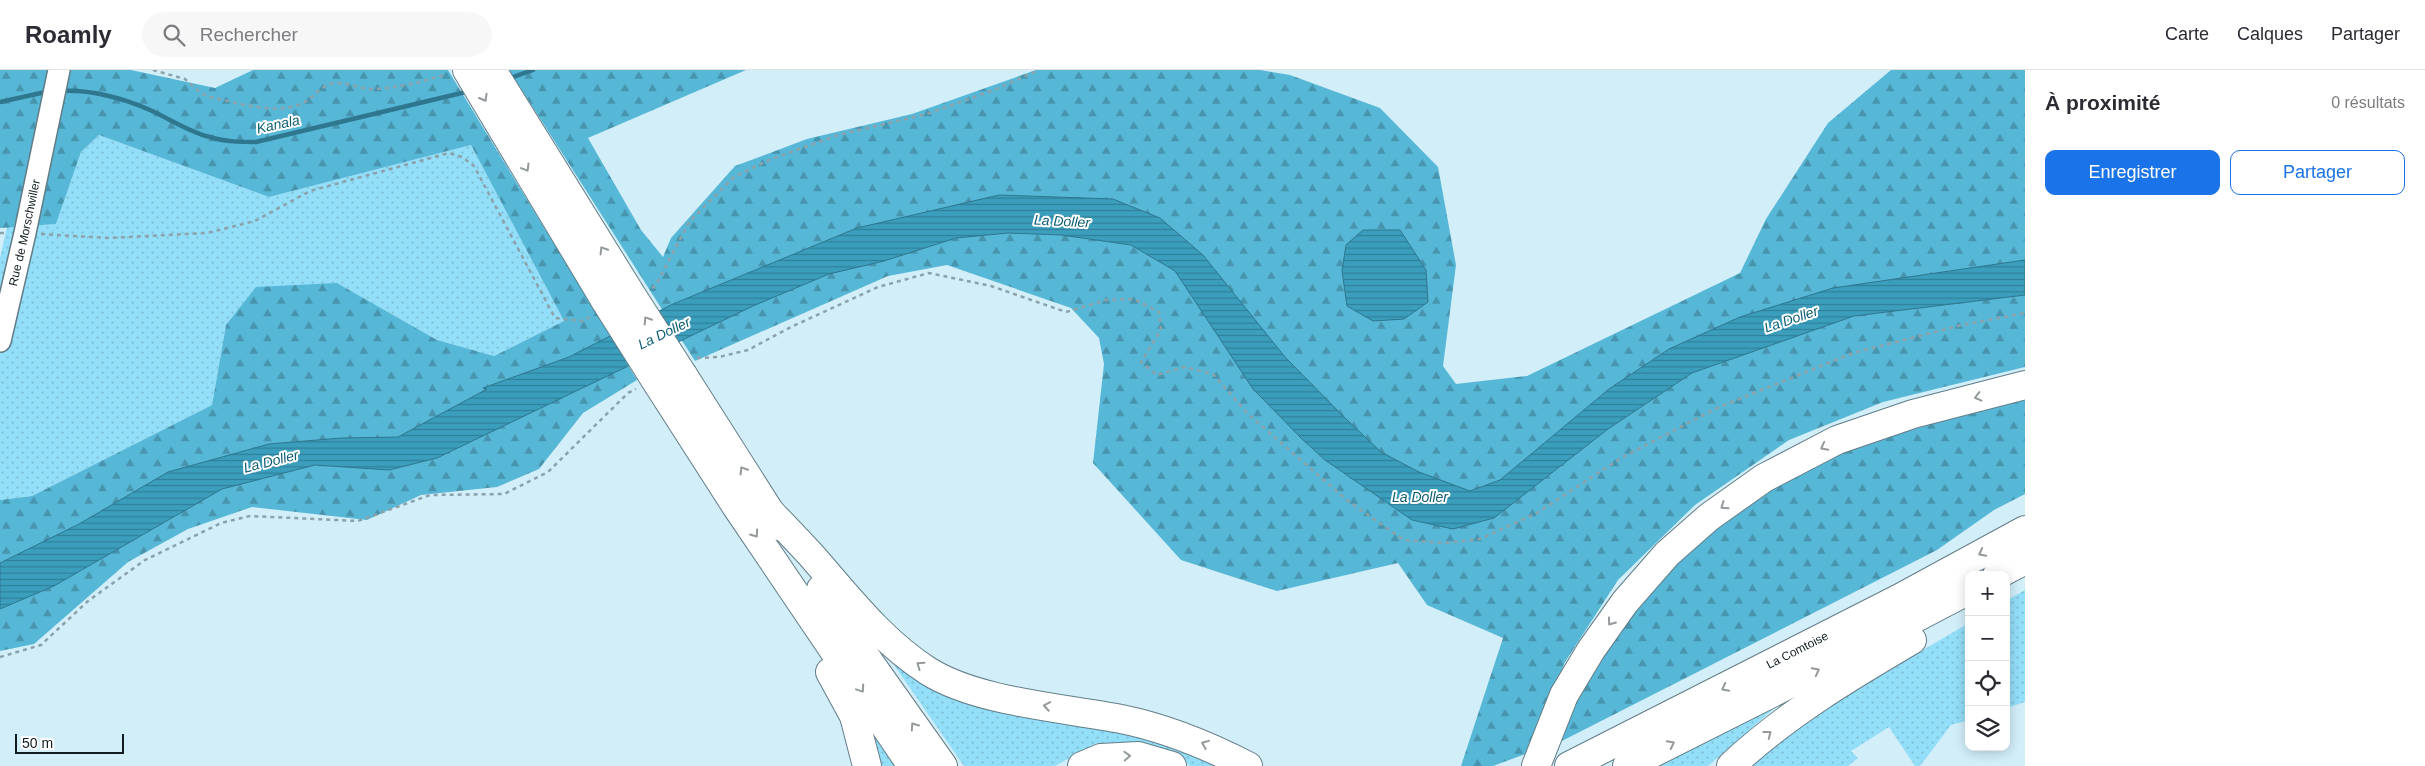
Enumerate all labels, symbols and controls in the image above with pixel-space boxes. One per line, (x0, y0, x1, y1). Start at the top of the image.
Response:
search box (142, 12, 492, 57)
text: Roamly (25, 21, 112, 48)
icon: search (160, 21, 188, 49)
text: Rechercher (200, 24, 298, 45)
text: Carte (2165, 24, 2209, 44)
text: Calques (2237, 24, 2303, 44)
text: Partager (2331, 24, 2400, 44)
text: À proximité (2045, 91, 2161, 114)
one-way arrow (477, 93, 487, 102)
text: 0 résultats (2331, 94, 2405, 111)
water label: Kanala (255, 112, 301, 136)
button: Enregistrer (2045, 150, 2220, 195)
button: Partager (2230, 150, 2405, 195)
one-way arrow (519, 163, 529, 172)
street label: Rue de Morschwiller (6, 178, 43, 287)
water label: La Doller (1034, 212, 1092, 231)
one-way arrow (599, 246, 609, 255)
water label: La Doller (1762, 302, 1821, 336)
water label: La Doller (635, 313, 694, 352)
one-way arrow (644, 316, 653, 325)
one-way arrow (1974, 392, 1982, 402)
one-way arrow (1820, 441, 1829, 451)
water label: La Doller (242, 446, 301, 476)
one-way arrow (740, 466, 749, 475)
water label: La Doller (1392, 489, 1449, 505)
one-way arrow (1720, 500, 1730, 509)
one-way arrow (749, 528, 758, 537)
one-way arrow (1978, 547, 1987, 557)
map controls (1965, 571, 2010, 751)
button: + (1965, 571, 2010, 616)
one-way arrow (1608, 616, 1617, 626)
button: − (1965, 616, 2010, 661)
street label: La Comtoise (1764, 628, 1831, 672)
button: locate (1965, 661, 2010, 706)
one-way arrow (916, 662, 925, 671)
one-way arrow (1810, 667, 1819, 677)
one-way arrow (1721, 682, 1730, 692)
one-way arrow (855, 683, 864, 693)
one-way arrow (1043, 702, 1051, 712)
button: layers (1965, 706, 2010, 751)
one-way arrow (911, 722, 920, 732)
scale bar (15, 731, 124, 754)
one-way arrow (1762, 732, 1771, 740)
text: 50 m (22, 735, 53, 751)
one-way arrow (1201, 740, 1209, 750)
one-way arrow (1666, 740, 1675, 750)
one-way arrow (1123, 751, 1131, 762)

